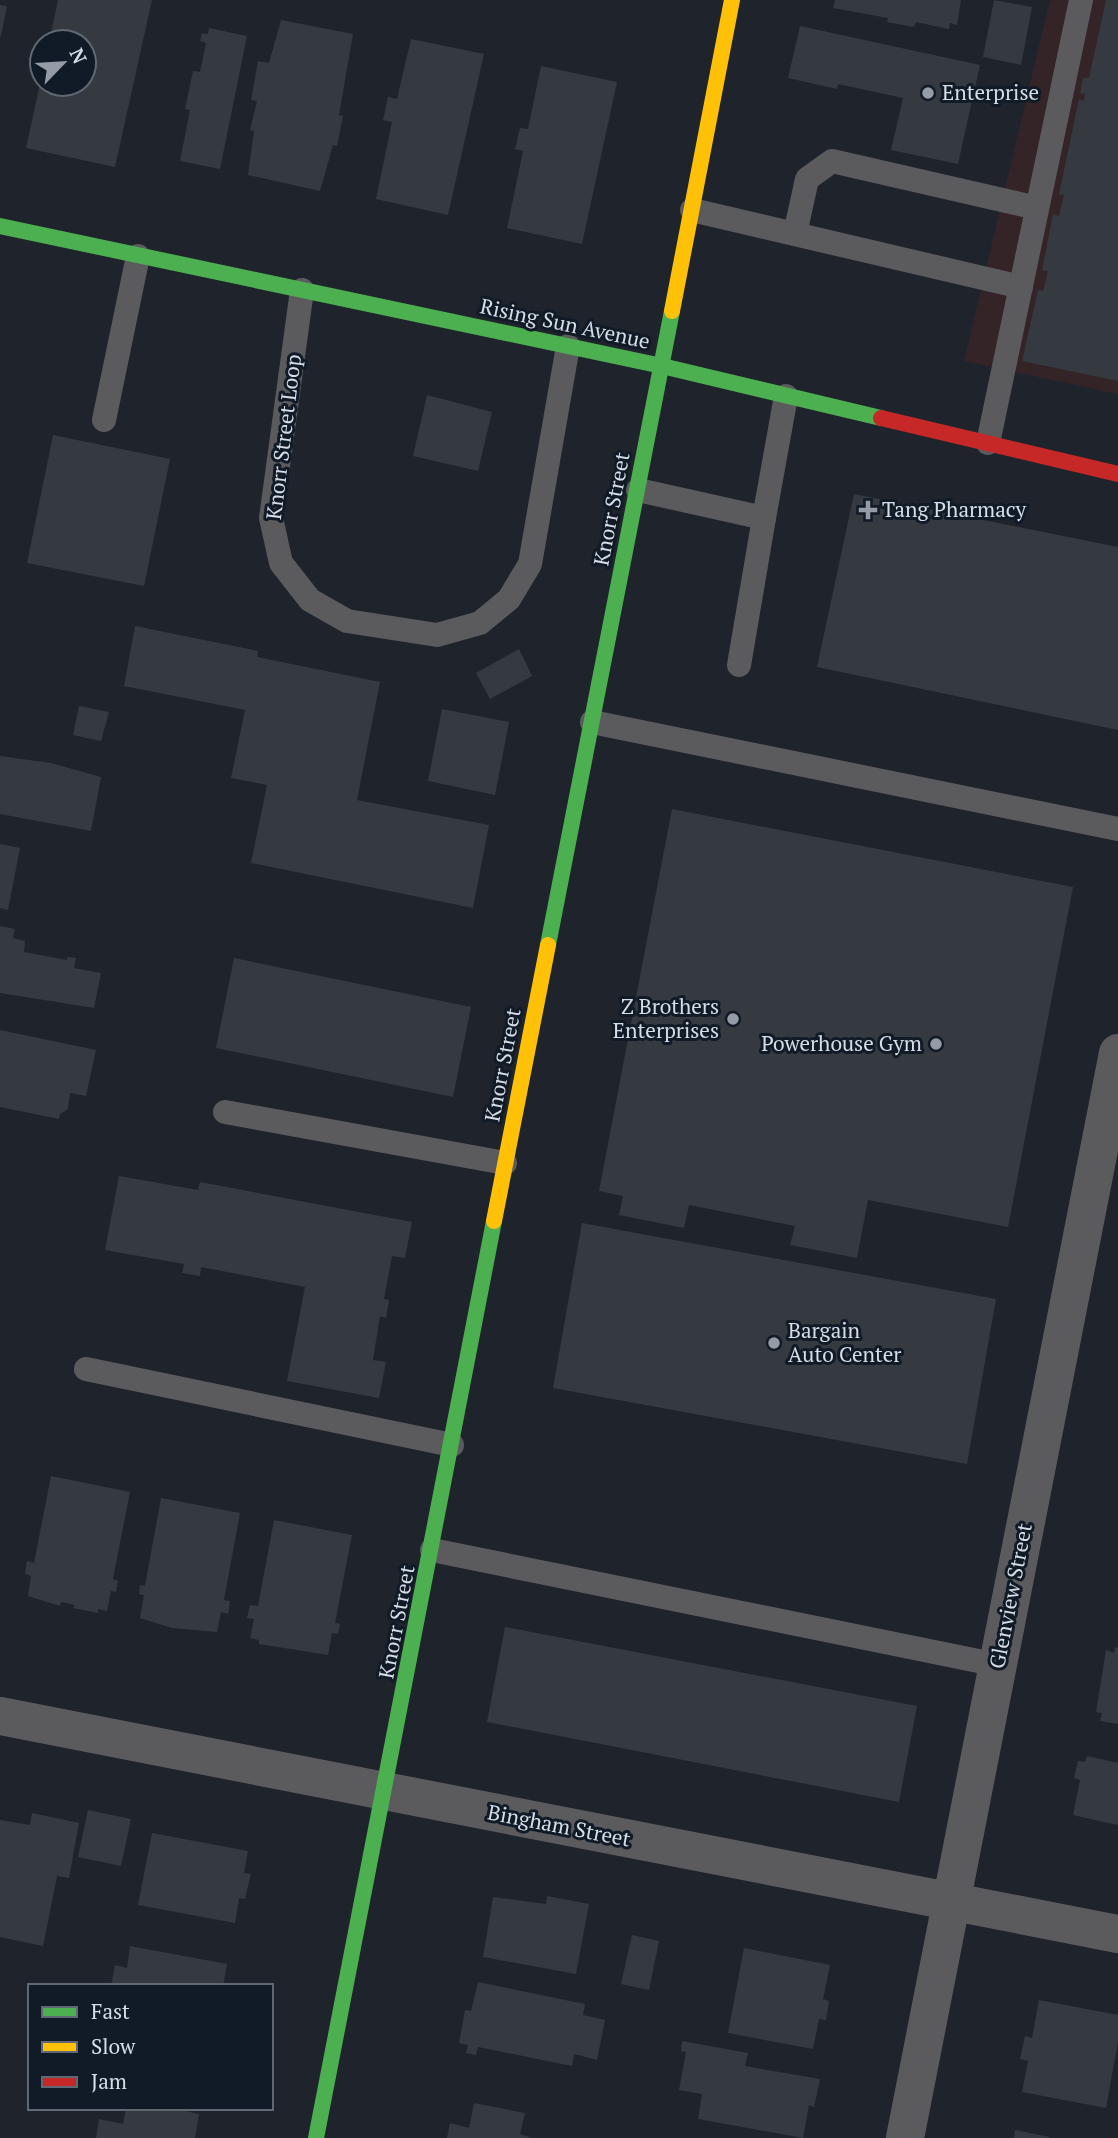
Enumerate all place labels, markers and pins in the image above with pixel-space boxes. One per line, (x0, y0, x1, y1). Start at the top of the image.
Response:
place label: Enterprise (942, 78, 1039, 106)
marker: Enterprise (920, 85, 936, 101)
place label: Tang Pharmacy (882, 495, 1027, 523)
marker: Tang Pharmacy (860, 502, 876, 518)
place label: Z Brothers Enterprises (613, 992, 719, 1044)
marker: Z Brothers Enterprises (725, 1011, 741, 1027)
place label: Powerhouse Gym (761, 1029, 922, 1057)
marker: Powerhouse Gym (928, 1036, 944, 1052)
place label: Bargain Auto Center (788, 1316, 901, 1368)
marker: Bargain Auto Center (766, 1335, 782, 1351)

